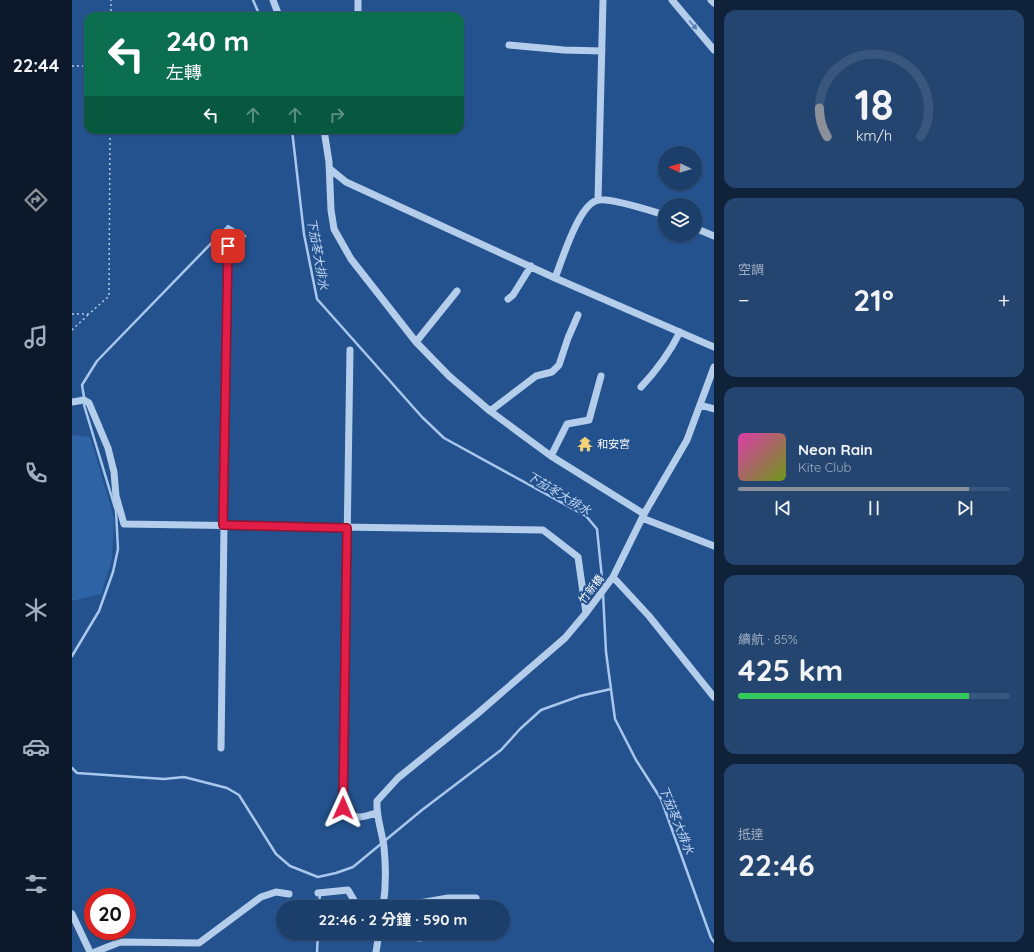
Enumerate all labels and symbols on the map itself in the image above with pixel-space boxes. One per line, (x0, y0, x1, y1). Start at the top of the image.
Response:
one-way arrow (689, 19, 698, 30)
north arrow (658, 146, 702, 190)
water label: 下茄苳大排水 (304, 217, 332, 292)
pin (211, 229, 245, 263)
temple icon: 和安宮 (576, 435, 594, 453)
place label: 和安宮 (597, 437, 630, 451)
water label: 下茄苳大排水 (524, 468, 595, 518)
street label: 竹新橋 (575, 572, 607, 606)
water label: 下茄苳大排水 (657, 784, 698, 857)
position arrow (322, 787, 364, 829)
speed limit sign: 20 (84, 888, 136, 940)

